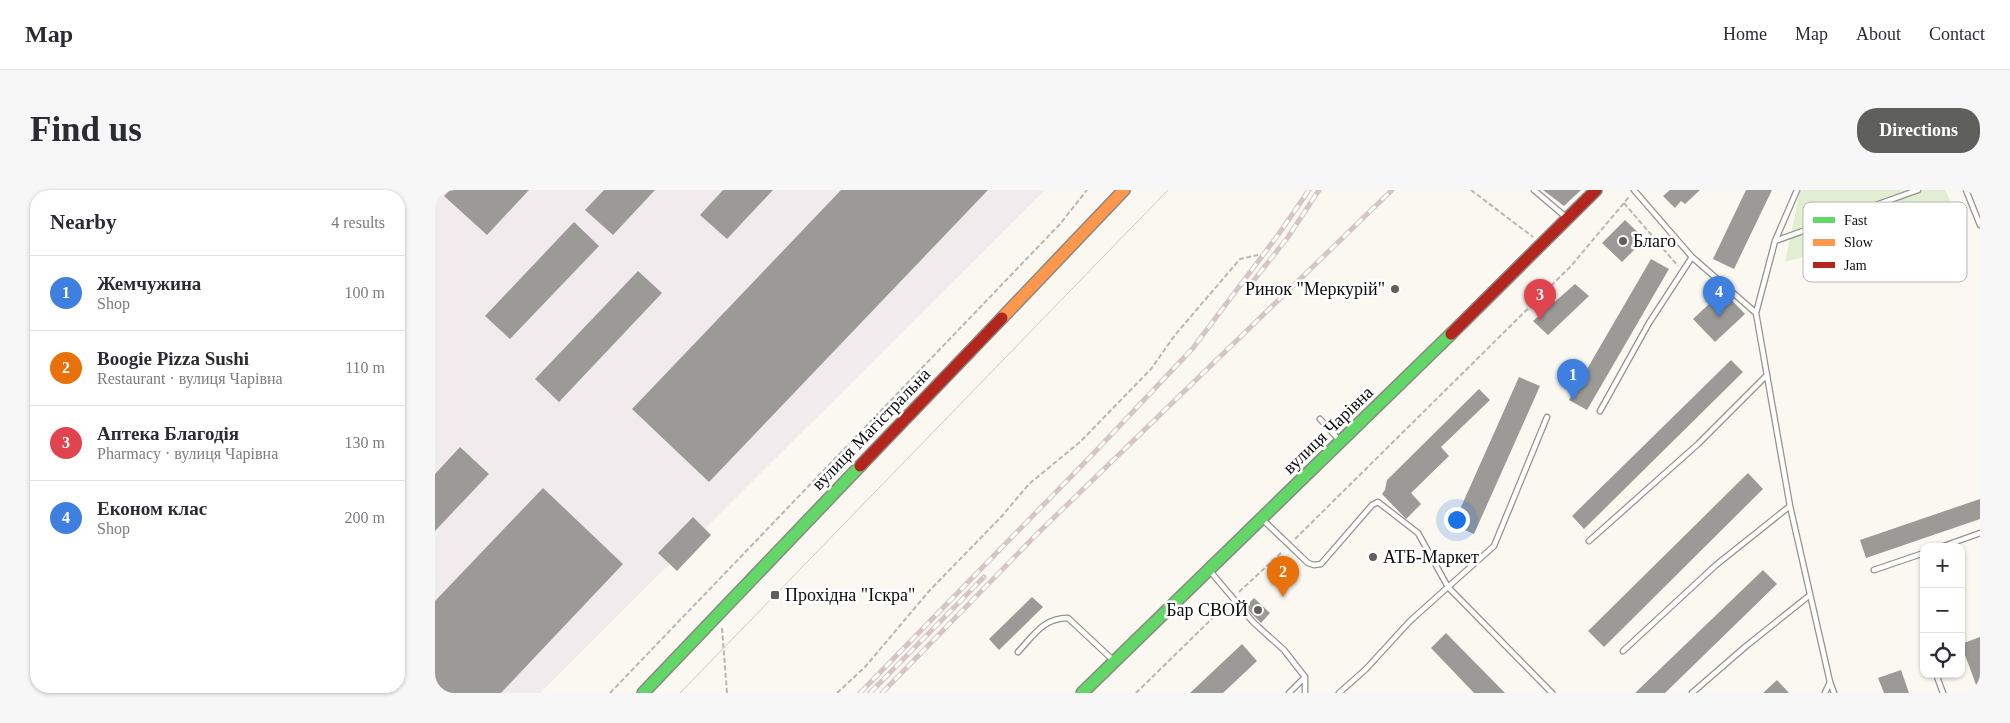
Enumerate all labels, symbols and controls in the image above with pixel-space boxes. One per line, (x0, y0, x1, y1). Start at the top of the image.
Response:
text: Map (25, 21, 73, 47)
text: Home (1723, 24, 1767, 44)
text: Map (1795, 24, 1828, 44)
text: About (1856, 24, 1901, 44)
text: Contact (1929, 24, 1985, 44)
button: Directions (1857, 108, 1980, 153)
text: Find us (30, 110, 142, 149)
legend (1803, 202, 1967, 282)
text: Nearby (50, 210, 117, 234)
text: Fast (1844, 213, 1867, 228)
text: 4 results (331, 214, 385, 231)
place label: Благо (1633, 231, 1676, 251)
marker: Благо (1617, 235, 1629, 247)
text: Slow (1844, 235, 1874, 250)
text: Jam (1844, 258, 1867, 273)
text: Жемчужина (97, 273, 201, 294)
pin: 4 (1703, 276, 1735, 317)
place label: Ринок "Меркурій" (1245, 279, 1385, 299)
pin: 3 (1524, 279, 1556, 320)
marker: Ринок "Меркурій" (1389, 283, 1401, 295)
text: 1 (62, 284, 70, 301)
text: 100 m (345, 284, 385, 301)
text: Shop (97, 295, 130, 312)
text: Boogie Pizza Sushi (97, 348, 249, 369)
text: 2 (62, 359, 70, 376)
text: 110 m (345, 359, 385, 376)
pin: 1 (1557, 359, 1589, 400)
street label: вулиця Магістральна (808, 364, 934, 494)
text: Restaurant · вулиця Чарівна (97, 370, 283, 387)
street label: вулиця Чарівна (1279, 382, 1377, 478)
text: Аптека Благодія (97, 423, 239, 444)
text: 3 (62, 434, 70, 451)
text: 130 m (345, 434, 385, 451)
text: Pharmacy · вулиця Чарівна (97, 445, 278, 462)
text: Економ клас (97, 498, 207, 519)
your location (1444, 507, 1470, 533)
text: 4 (62, 509, 70, 526)
text: 200 m (345, 509, 385, 526)
text: Shop (97, 520, 130, 537)
map controls (1920, 543, 1965, 678)
button: + (1920, 543, 1965, 588)
place label: АТБ-Маркет (1383, 547, 1479, 567)
marker: АТБ-Маркет (1367, 551, 1379, 563)
pin: 2 (1267, 556, 1299, 597)
place label: Прохідна "Іскра" (785, 585, 915, 605)
button: − (1920, 588, 1965, 633)
marker: Прохідна "Іскра" (769, 589, 781, 601)
place label: Бар СВОЙ (1166, 600, 1248, 620)
marker: Бар СВОЙ (1252, 604, 1264, 616)
button: locate (1920, 633, 1965, 678)

